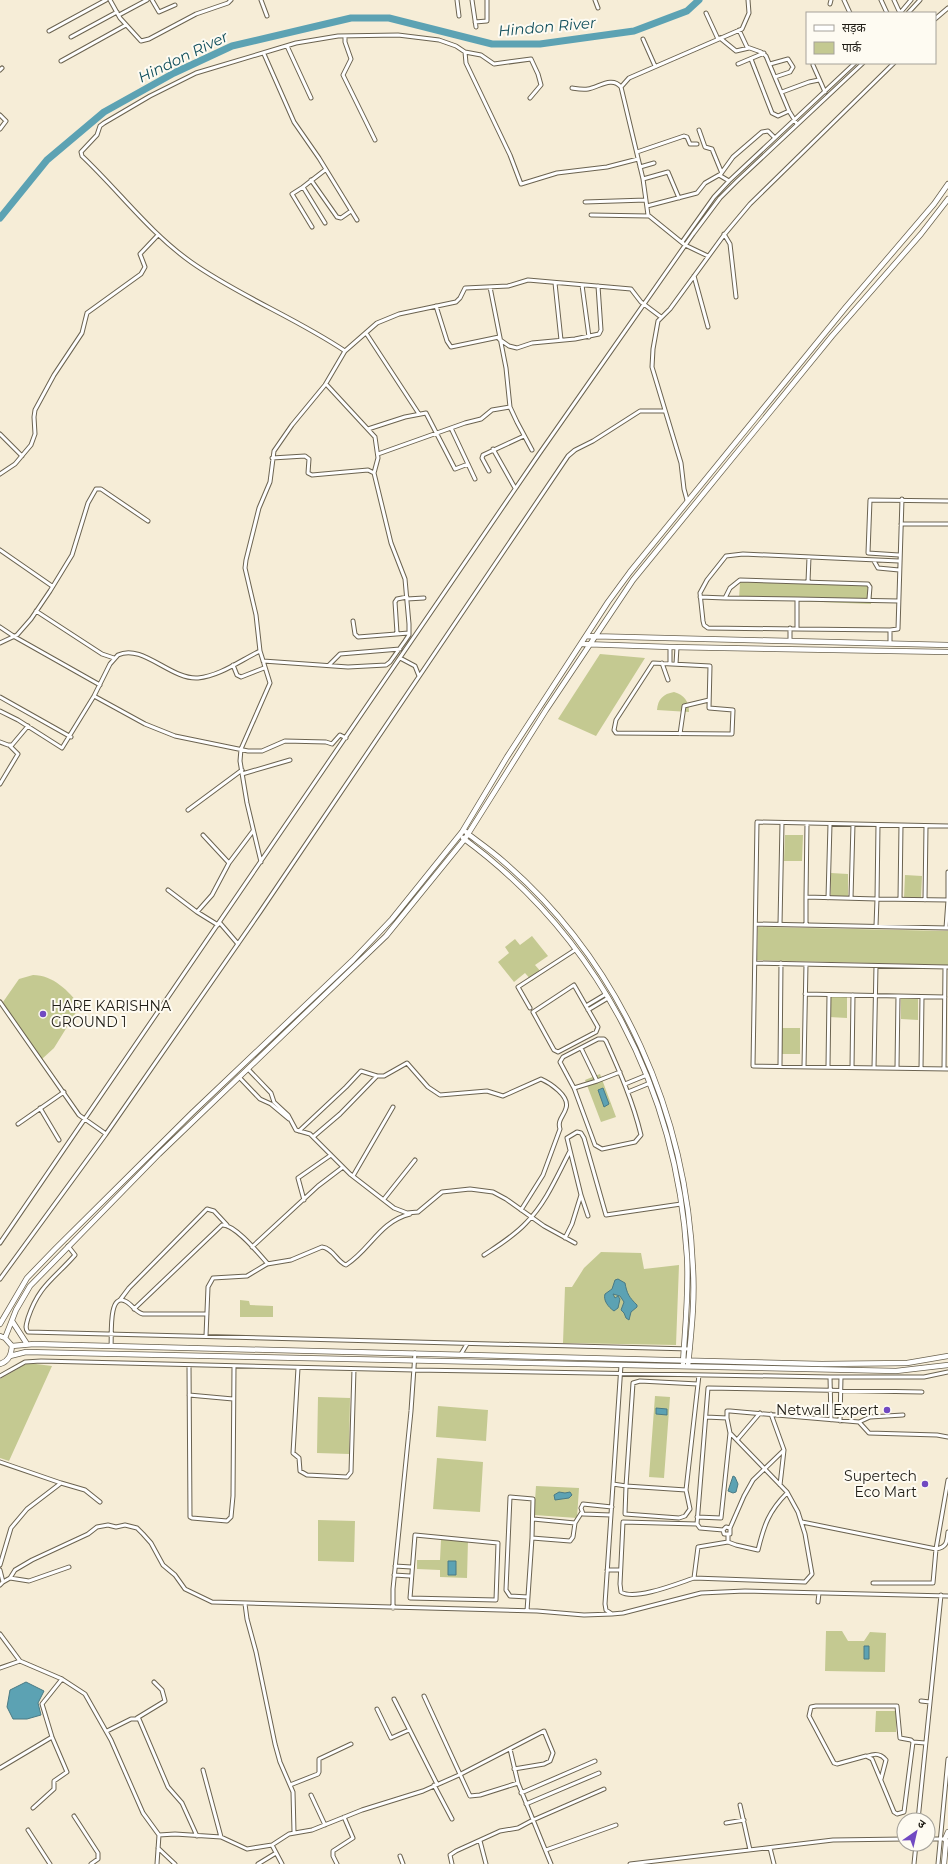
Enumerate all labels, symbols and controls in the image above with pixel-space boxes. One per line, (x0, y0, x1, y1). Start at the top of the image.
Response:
legend (806, 12, 936, 64)
water label: Hindon River (497, 13, 598, 40)
text: सड़क (842, 20, 867, 35)
water label: Hindon River (135, 26, 232, 87)
text: पार्क (842, 40, 862, 55)
place label: HARE KARISHNA GROUND 1 (51, 997, 172, 1031)
marker: HARE KARISHNA GROUND 1 (38, 1009, 48, 1019)
place label: Netwall Expert (776, 1401, 879, 1419)
marker: Netwall Expert (882, 1405, 892, 1415)
place label: Supertech Eco Mart (844, 1467, 917, 1501)
marker: Supertech Eco Mart (920, 1479, 930, 1489)
north arrow (896, 1812, 936, 1852)
text: उ (915, 1816, 929, 1832)

